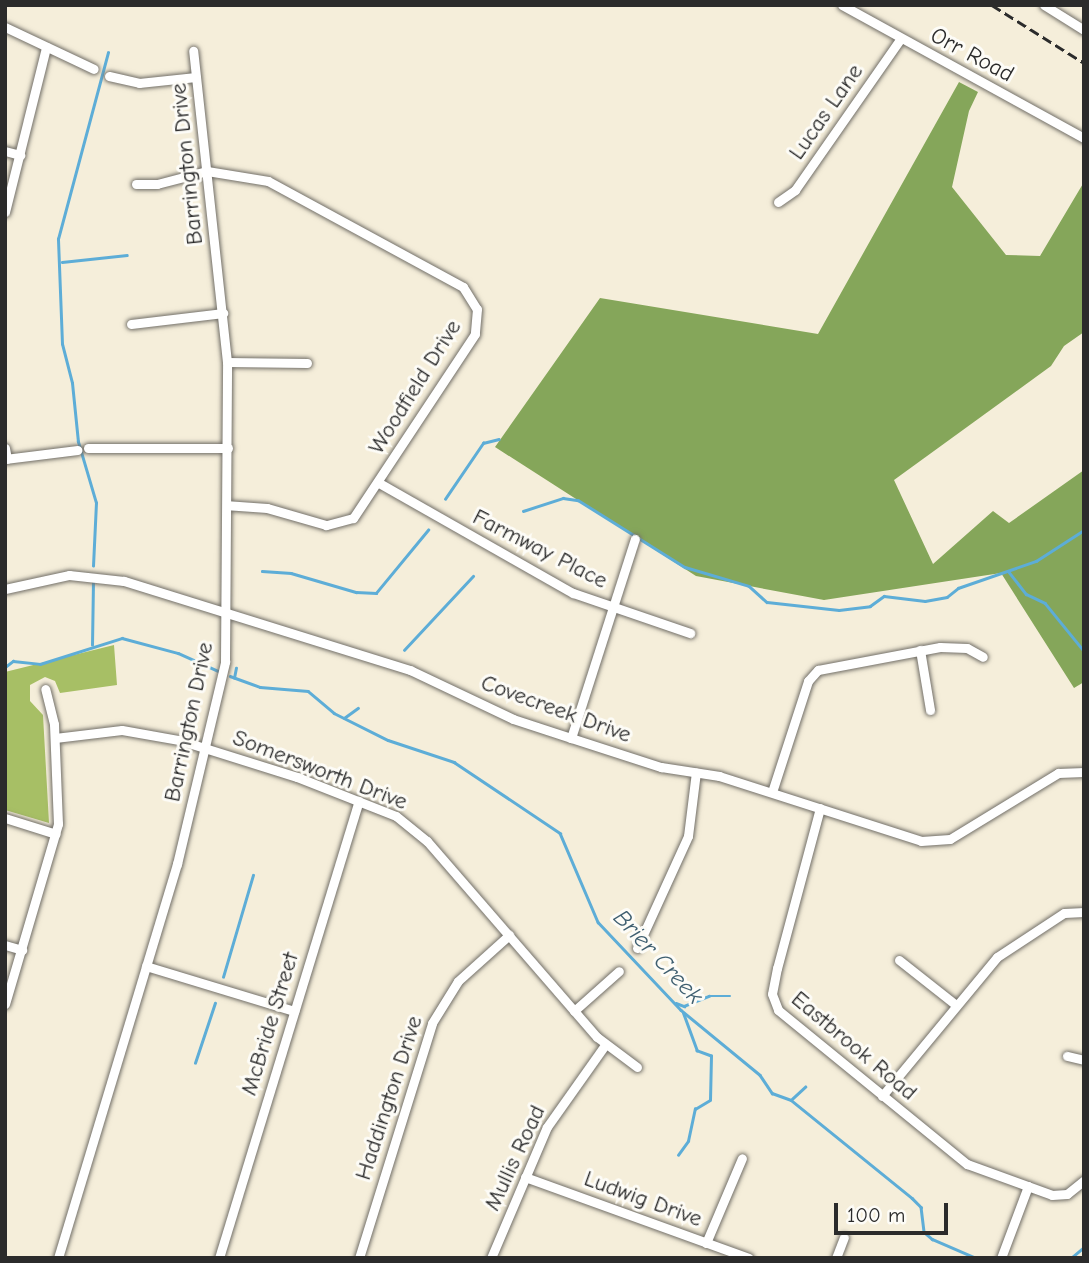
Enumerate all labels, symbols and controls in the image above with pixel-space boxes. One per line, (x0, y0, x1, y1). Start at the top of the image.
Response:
street label: Orr Road (926, 22, 1018, 88)
street label: Lucas Lane (783, 59, 869, 165)
street label: Barrington Drive (165, 82, 209, 246)
street label: Woodfield Drive (363, 315, 467, 459)
street label: Farmway Place (468, 503, 612, 595)
street label: Barrington Drive (159, 640, 219, 804)
street label: Covecreek Drive (477, 669, 635, 749)
street label: Somersworth Drive (229, 724, 411, 816)
water label: Brier Creek (607, 904, 709, 1010)
street label: McBride Street (235, 949, 305, 1099)
street label: Eastbrook Road (785, 985, 923, 1107)
street label: Haddington Drive (349, 1012, 429, 1184)
street label: Mullis Road (479, 1101, 551, 1215)
street label: Ludwig Drive (580, 1165, 706, 1233)
scale bar (837, 1190, 951, 1234)
text: 100 m (847, 1203, 905, 1227)

